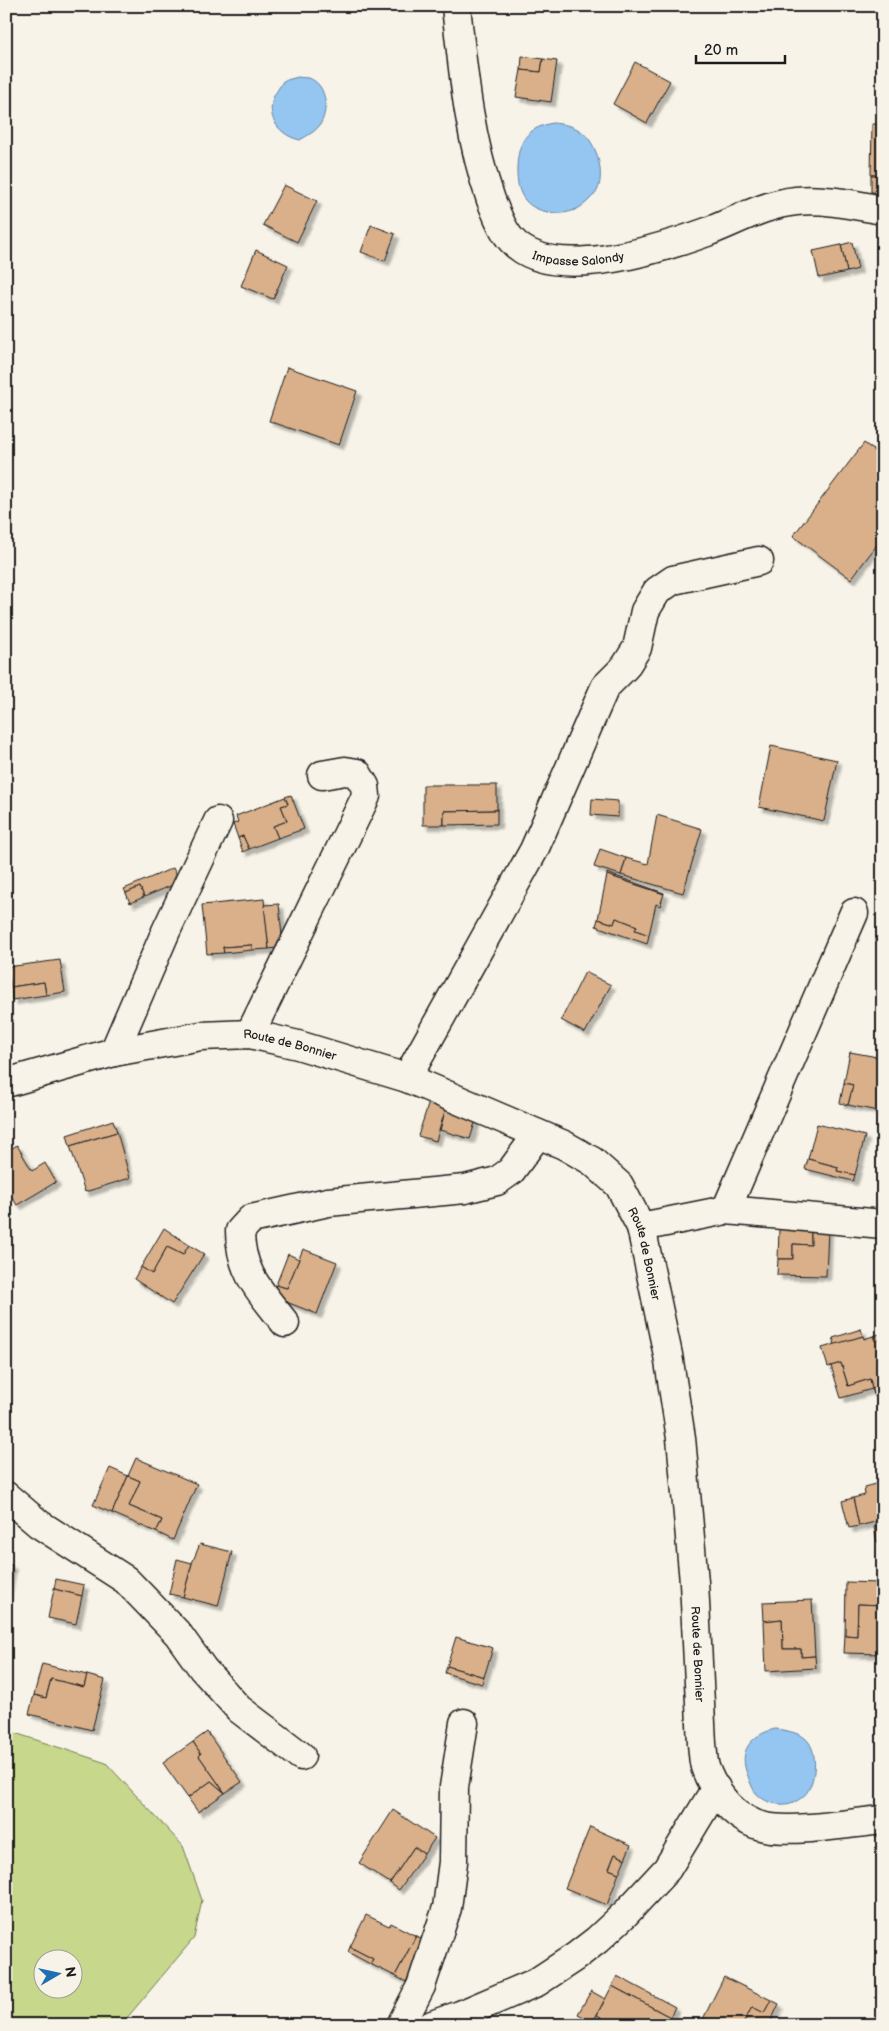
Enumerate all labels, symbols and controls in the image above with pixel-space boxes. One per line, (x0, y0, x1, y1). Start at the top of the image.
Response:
scale bar (696, 32, 785, 64)
text: 20 m (704, 41, 738, 60)
street label: Impasse Salondy (530, 248, 626, 269)
street label: Route de Bonnier (243, 1026, 339, 1064)
street label: Route de Bonnier (624, 1205, 664, 1302)
street label: Route de Bonnier (688, 1606, 707, 1703)
north arrow (32, 1948, 82, 1998)
text: N (61, 1966, 80, 1979)

